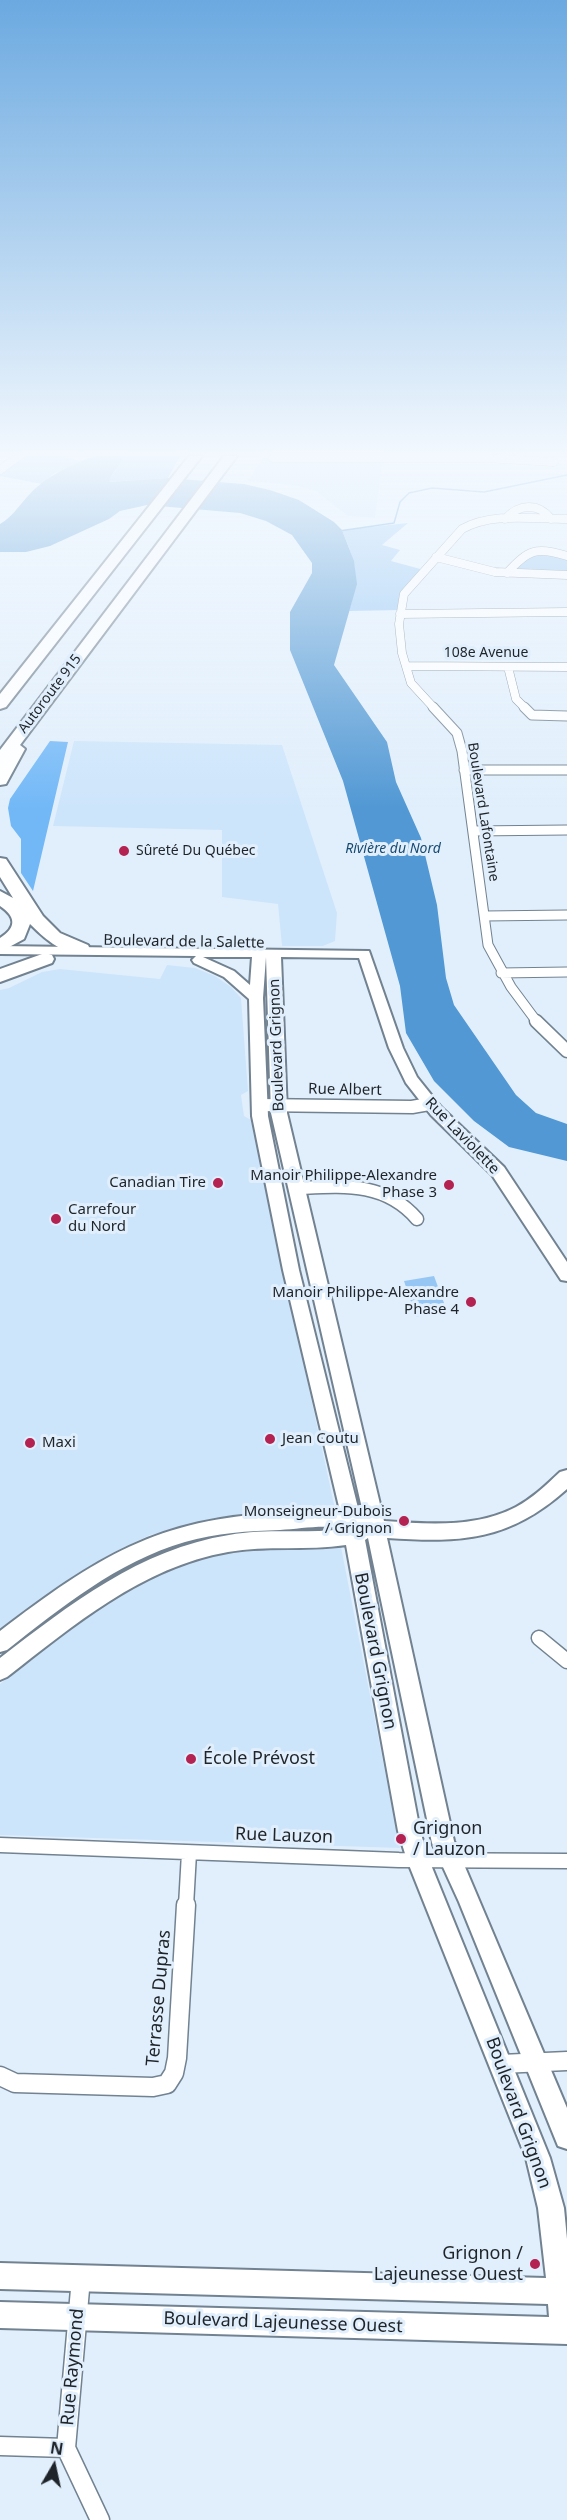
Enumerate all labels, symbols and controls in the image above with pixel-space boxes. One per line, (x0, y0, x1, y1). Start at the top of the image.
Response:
street label: 108e Avenue (444, 645, 528, 661)
street label: Autoroute 915 (15, 651, 85, 737)
street label: Boulevard Lafontaine (464, 741, 502, 883)
water label: Rivière du Nord (345, 841, 441, 857)
place label: Sûreté Du Québec (136, 843, 256, 859)
marker: Sûreté Du Québec (117, 844, 131, 858)
street label: Boulevard de la Salette (103, 932, 265, 952)
street label: Boulevard Grignon (266, 978, 288, 1112)
street label: Rue Albert (308, 1080, 382, 1100)
street label: Rue Laviolette (421, 1094, 503, 1178)
place label: Manoir Philippe-Alexandre Phase 3 (250, 1167, 437, 1202)
place label: Canadian Tire (109, 1174, 206, 1192)
marker: Canadian Tire (211, 1176, 225, 1190)
marker: Manoir Philippe-Alexandre Phase 3 (442, 1178, 456, 1192)
place label: Carrefour du Nord (68, 1201, 136, 1236)
marker: Carrefour du Nord (49, 1212, 63, 1226)
place label: Manoir Philippe-Alexandre Phase 4 (272, 1284, 459, 1319)
marker: Manoir Philippe-Alexandre Phase 4 (464, 1295, 478, 1309)
place label: Jean Coutu (282, 1430, 359, 1448)
marker: Jean Coutu (263, 1432, 277, 1446)
place label: Maxi (42, 1434, 76, 1452)
marker: Maxi (23, 1436, 37, 1450)
place label: Monseigneur-Dubois / Grignon (244, 1503, 392, 1538)
marker: Monseigneur-Dubois / Grignon (397, 1514, 411, 1528)
street label: Boulevard Grignon (349, 1571, 401, 1731)
place label: École Prévost (203, 1748, 315, 1770)
marker: École Prévost (184, 1752, 198, 1766)
place label: Grignon / Lauzon (413, 1818, 486, 1860)
street label: Rue Lauzon (235, 1823, 333, 1849)
marker: Grignon / Lauzon (394, 1832, 408, 1846)
street label: Terrasse Dupras (142, 1929, 176, 2067)
street label: Boulevard Grignon (481, 2034, 555, 2192)
place label: Grignon / Lajeunesse Ouest (374, 2243, 523, 2286)
marker: Grignon / Lajeunesse Ouest (528, 2257, 542, 2271)
street label: Rue Raymond (57, 2308, 89, 2426)
street label: Boulevard Lajeunesse Ouest (163, 2308, 403, 2338)
north arrow (24, 2436, 84, 2496)
text: N (49, 2436, 65, 2460)

